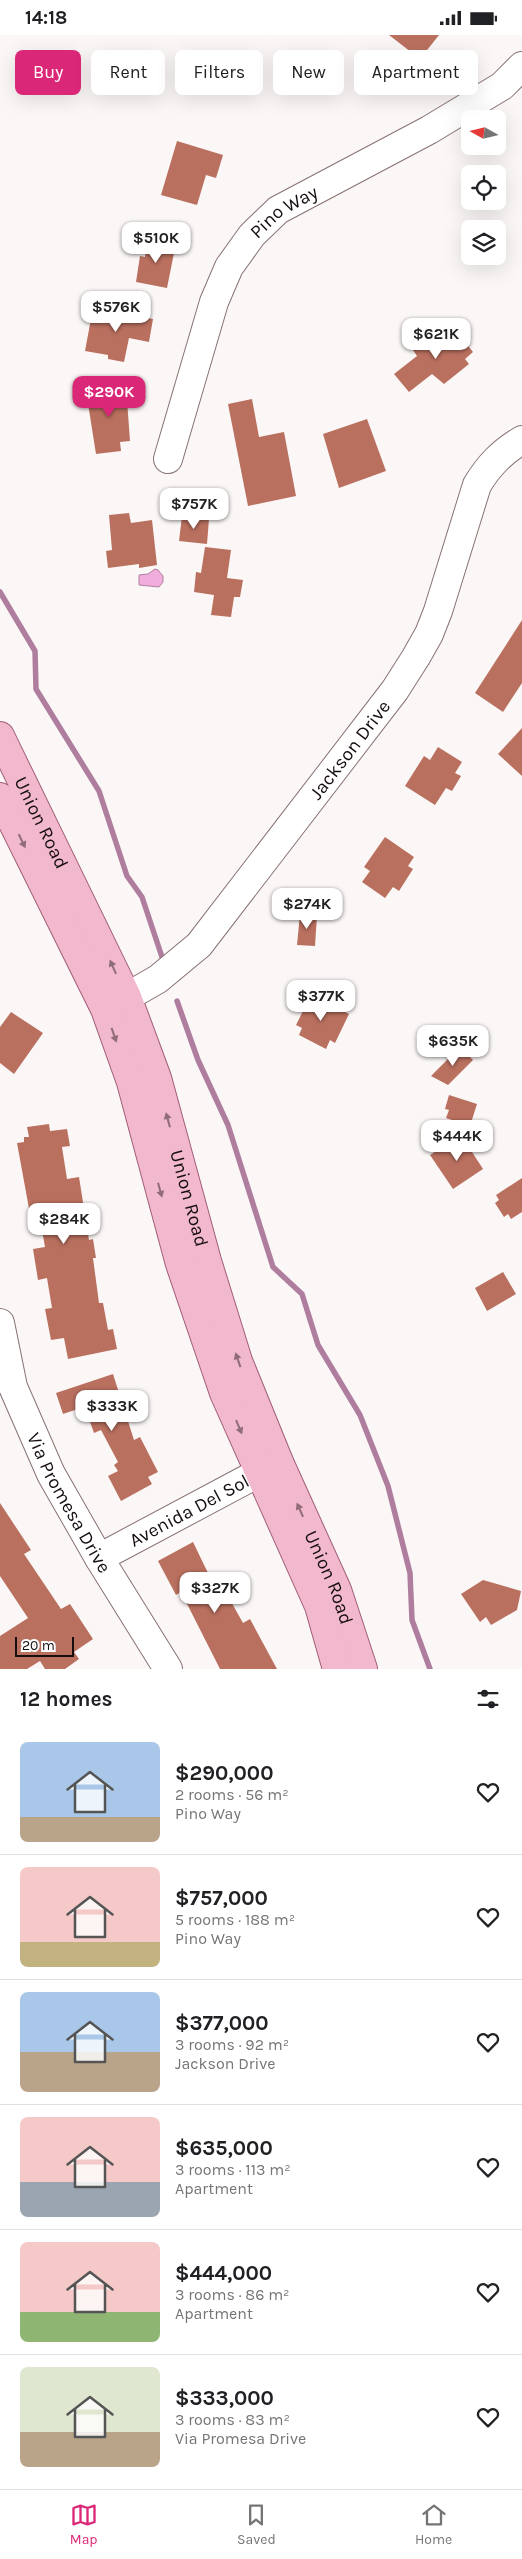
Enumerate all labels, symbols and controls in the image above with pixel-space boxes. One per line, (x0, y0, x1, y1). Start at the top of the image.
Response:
text: 14:18 (25, 7, 67, 29)
chip: Buy (15, 50, 81, 95)
chip: Rent (91, 50, 165, 95)
chip: Filters (175, 50, 263, 95)
chip: New (273, 50, 344, 95)
chip: Apartment (354, 50, 478, 95)
north arrow (461, 110, 506, 155)
map controls (461, 110, 506, 265)
button: locate (461, 165, 506, 210)
street label: Pino Way (246, 181, 322, 243)
button: layers (461, 220, 506, 265)
pin: $510K (121, 221, 191, 264)
text: $510K (133, 228, 179, 247)
pin: $576K (81, 291, 151, 333)
text: $576K (92, 297, 140, 316)
pin: $621K (401, 317, 471, 360)
text: $621K (413, 324, 459, 343)
pin: $290K (74, 375, 144, 418)
text: $290K (83, 382, 135, 401)
pin: $757K (159, 487, 229, 530)
text: $757K (171, 494, 217, 513)
street label: Jackson Drive (305, 696, 395, 804)
street label: Union Road (9, 773, 73, 872)
one-way arrow (18, 834, 26, 848)
pin: $274K (272, 887, 342, 930)
text: $274K (283, 894, 331, 913)
one-way arrow (109, 960, 117, 974)
pin: $377K (286, 979, 356, 1022)
text: $377K (297, 986, 345, 1005)
pin: $635K (418, 1025, 488, 1067)
one-way arrow (110, 1028, 118, 1043)
text: $635K (428, 1031, 478, 1050)
one-way arrow (164, 1112, 172, 1127)
pin: $444K (422, 1119, 492, 1162)
text: $444K (432, 1126, 482, 1145)
street label: Union Road (165, 1147, 213, 1249)
one-way arrow (156, 1183, 164, 1198)
pin: $284K (29, 1203, 99, 1245)
text: $284K (38, 1209, 90, 1228)
one-way arrow (234, 1352, 241, 1367)
pin: $333K (77, 1389, 147, 1432)
text: $333K (86, 1396, 138, 1415)
one-way arrow (235, 1420, 243, 1434)
street label: Via Promesa Drive (22, 1429, 115, 1577)
street label: Avenida Del Sol (126, 1470, 253, 1552)
one-way arrow (296, 1503, 304, 1517)
street label: Union Road (299, 1527, 358, 1627)
pin: $327K (180, 1571, 250, 1614)
text: $327K (190, 1578, 240, 1597)
scale bar (15, 1634, 74, 1657)
text: 20 m (22, 1637, 55, 1654)
icon: filters (474, 1685, 502, 1713)
text: 12 homes (20, 1687, 113, 1711)
text: $290,000 (175, 1761, 273, 1785)
icon: home (60, 1762, 120, 1822)
icon: heart (474, 1778, 502, 1806)
text: 2 rooms · 56 m² (175, 1785, 289, 1804)
text: Pino Way (175, 1804, 241, 1823)
text: $757,000 (175, 1886, 268, 1910)
icon: home (60, 1887, 120, 1947)
icon: heart (474, 1903, 502, 1931)
text: 5 rooms · 188 m² (175, 1910, 295, 1929)
text: Pino Way (175, 1929, 241, 1948)
text: $377,000 (175, 2011, 269, 2035)
icon: home (60, 2012, 120, 2072)
icon: heart (474, 2028, 502, 2056)
text: 3 rooms · 92 m² (175, 2035, 289, 2054)
text: Jackson Drive (175, 2054, 276, 2073)
text: $635,000 (175, 2136, 273, 2160)
icon: home (60, 2137, 120, 2197)
icon: heart (474, 2153, 502, 2181)
text: 3 rooms · 113 m² (175, 2160, 291, 2179)
text: Apartment (175, 2179, 253, 2198)
text: $444,000 (175, 2261, 272, 2285)
icon: home (60, 2262, 120, 2322)
icon: heart (474, 2278, 502, 2306)
text: 3 rooms · 86 m² (175, 2285, 290, 2304)
text: Apartment (175, 2304, 253, 2323)
text: $333,000 (175, 2386, 274, 2410)
icon: home (60, 2387, 120, 2447)
icon: heart (474, 2403, 502, 2431)
text: 3 rooms · 83 m² (175, 2410, 290, 2429)
text: Via Promesa Drive (175, 2429, 306, 2448)
tab: Map (70, 2501, 98, 2548)
tab: Saved (237, 2501, 276, 2548)
tab: Home (415, 2501, 452, 2548)

